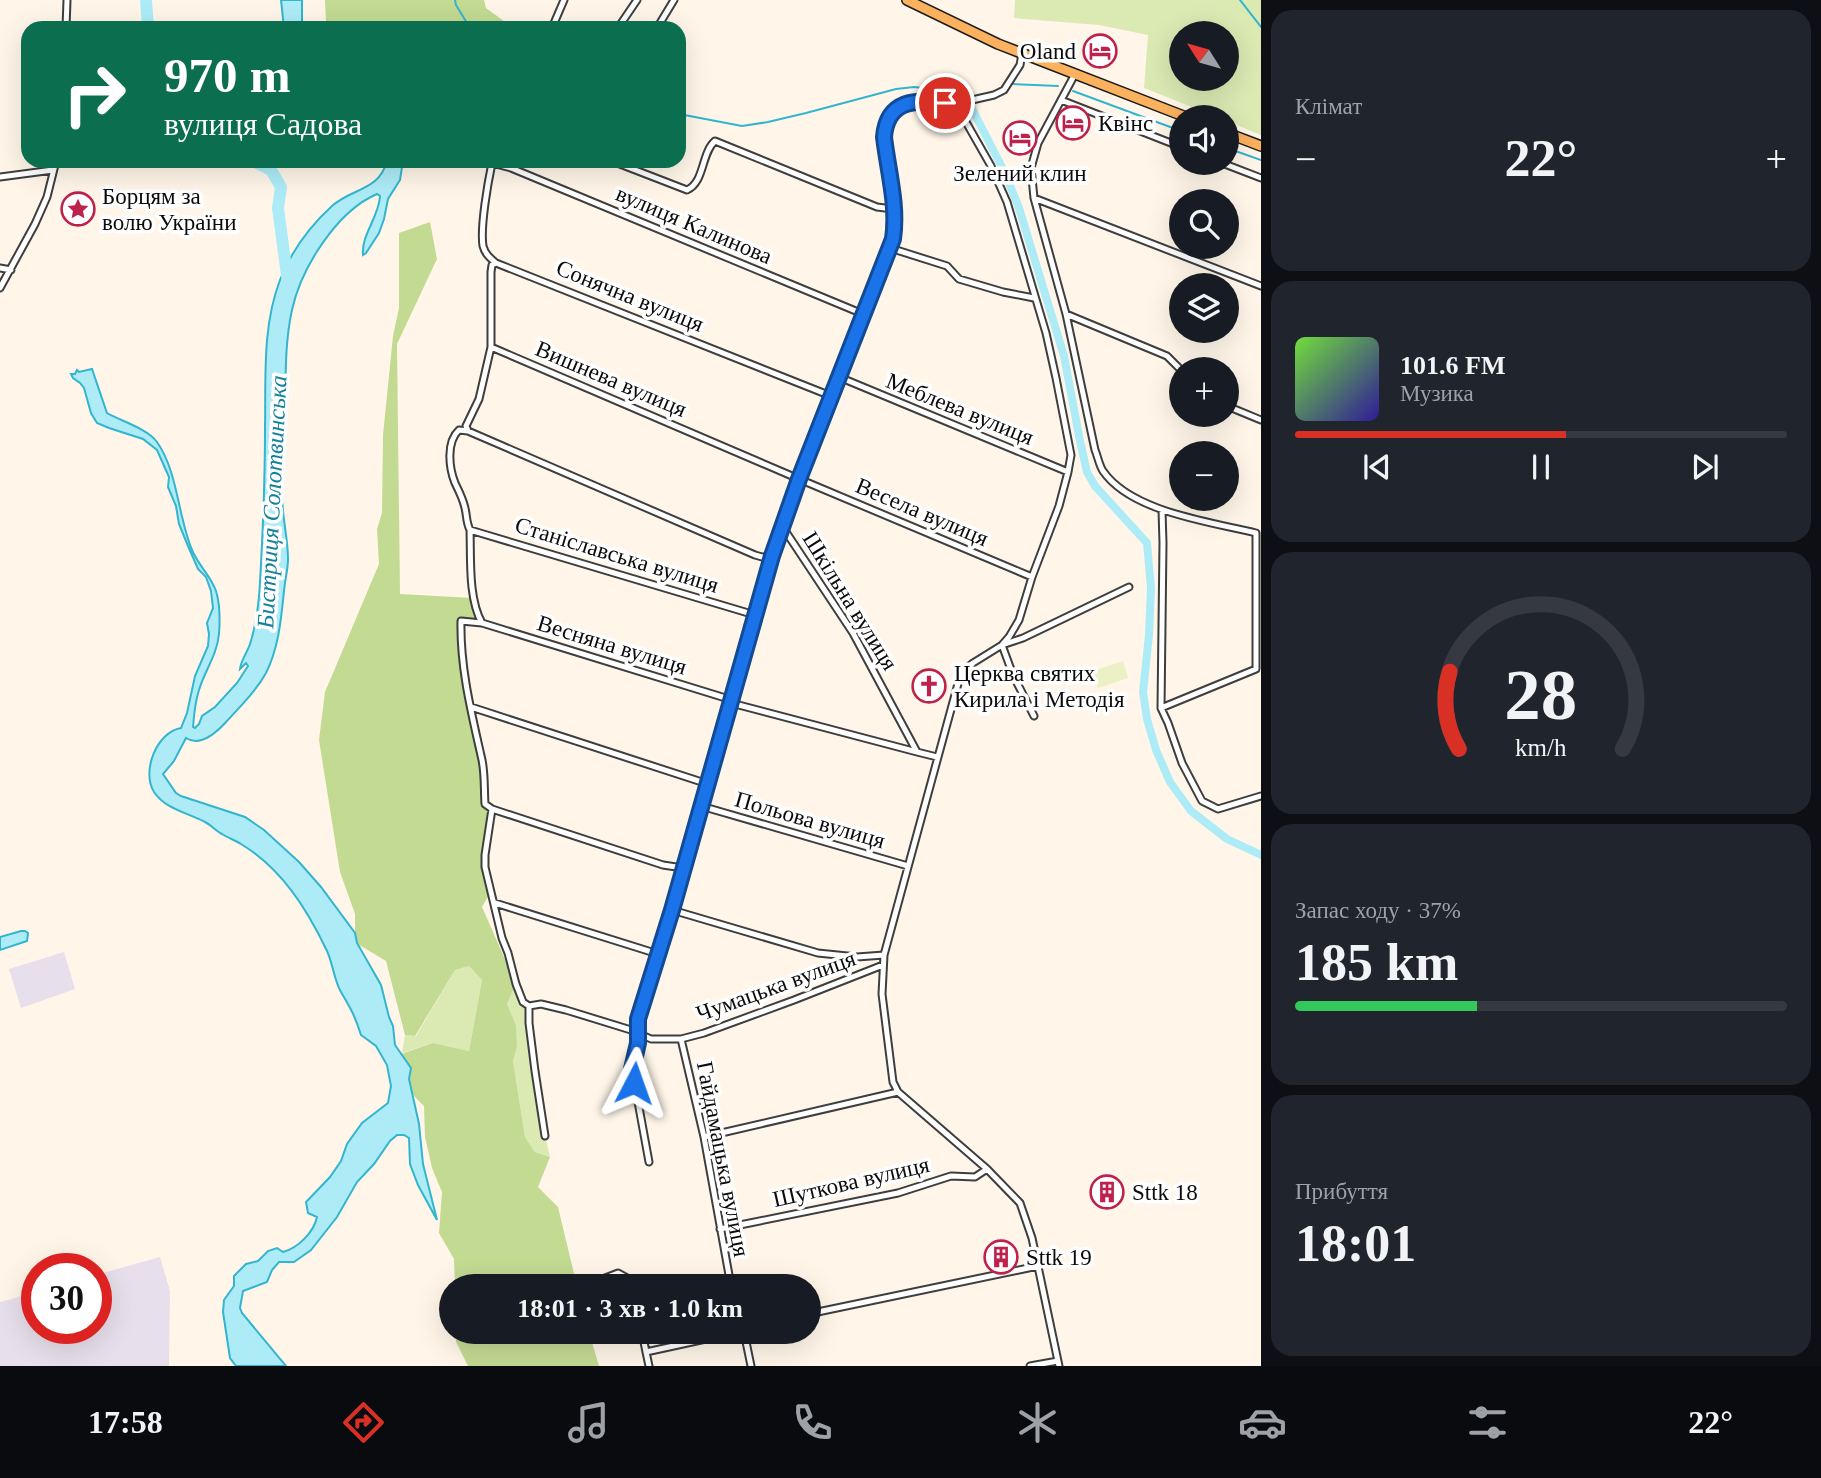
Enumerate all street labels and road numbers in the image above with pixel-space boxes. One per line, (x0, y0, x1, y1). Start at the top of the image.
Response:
street label: вулиця Калинова (612, 181, 776, 269)
street label: Сонячна вулиця (553, 255, 708, 337)
street label: Вишнева вулиця (532, 336, 691, 422)
street label: Меблева вулиця (883, 368, 1038, 450)
street label: Весела вулиця (852, 473, 992, 551)
street label: Станіславська вулиця (512, 512, 722, 598)
street label: Шкільна вулиця (797, 527, 903, 675)
street label: Весняна вулиця (534, 610, 690, 680)
street label: Польова вулиця (732, 787, 888, 853)
street label: Чумацька вулиця (693, 945, 859, 1026)
street label: Гайдамацька вулиця (692, 1059, 754, 1259)
street label: Шуткова вулиця (770, 1152, 932, 1212)

